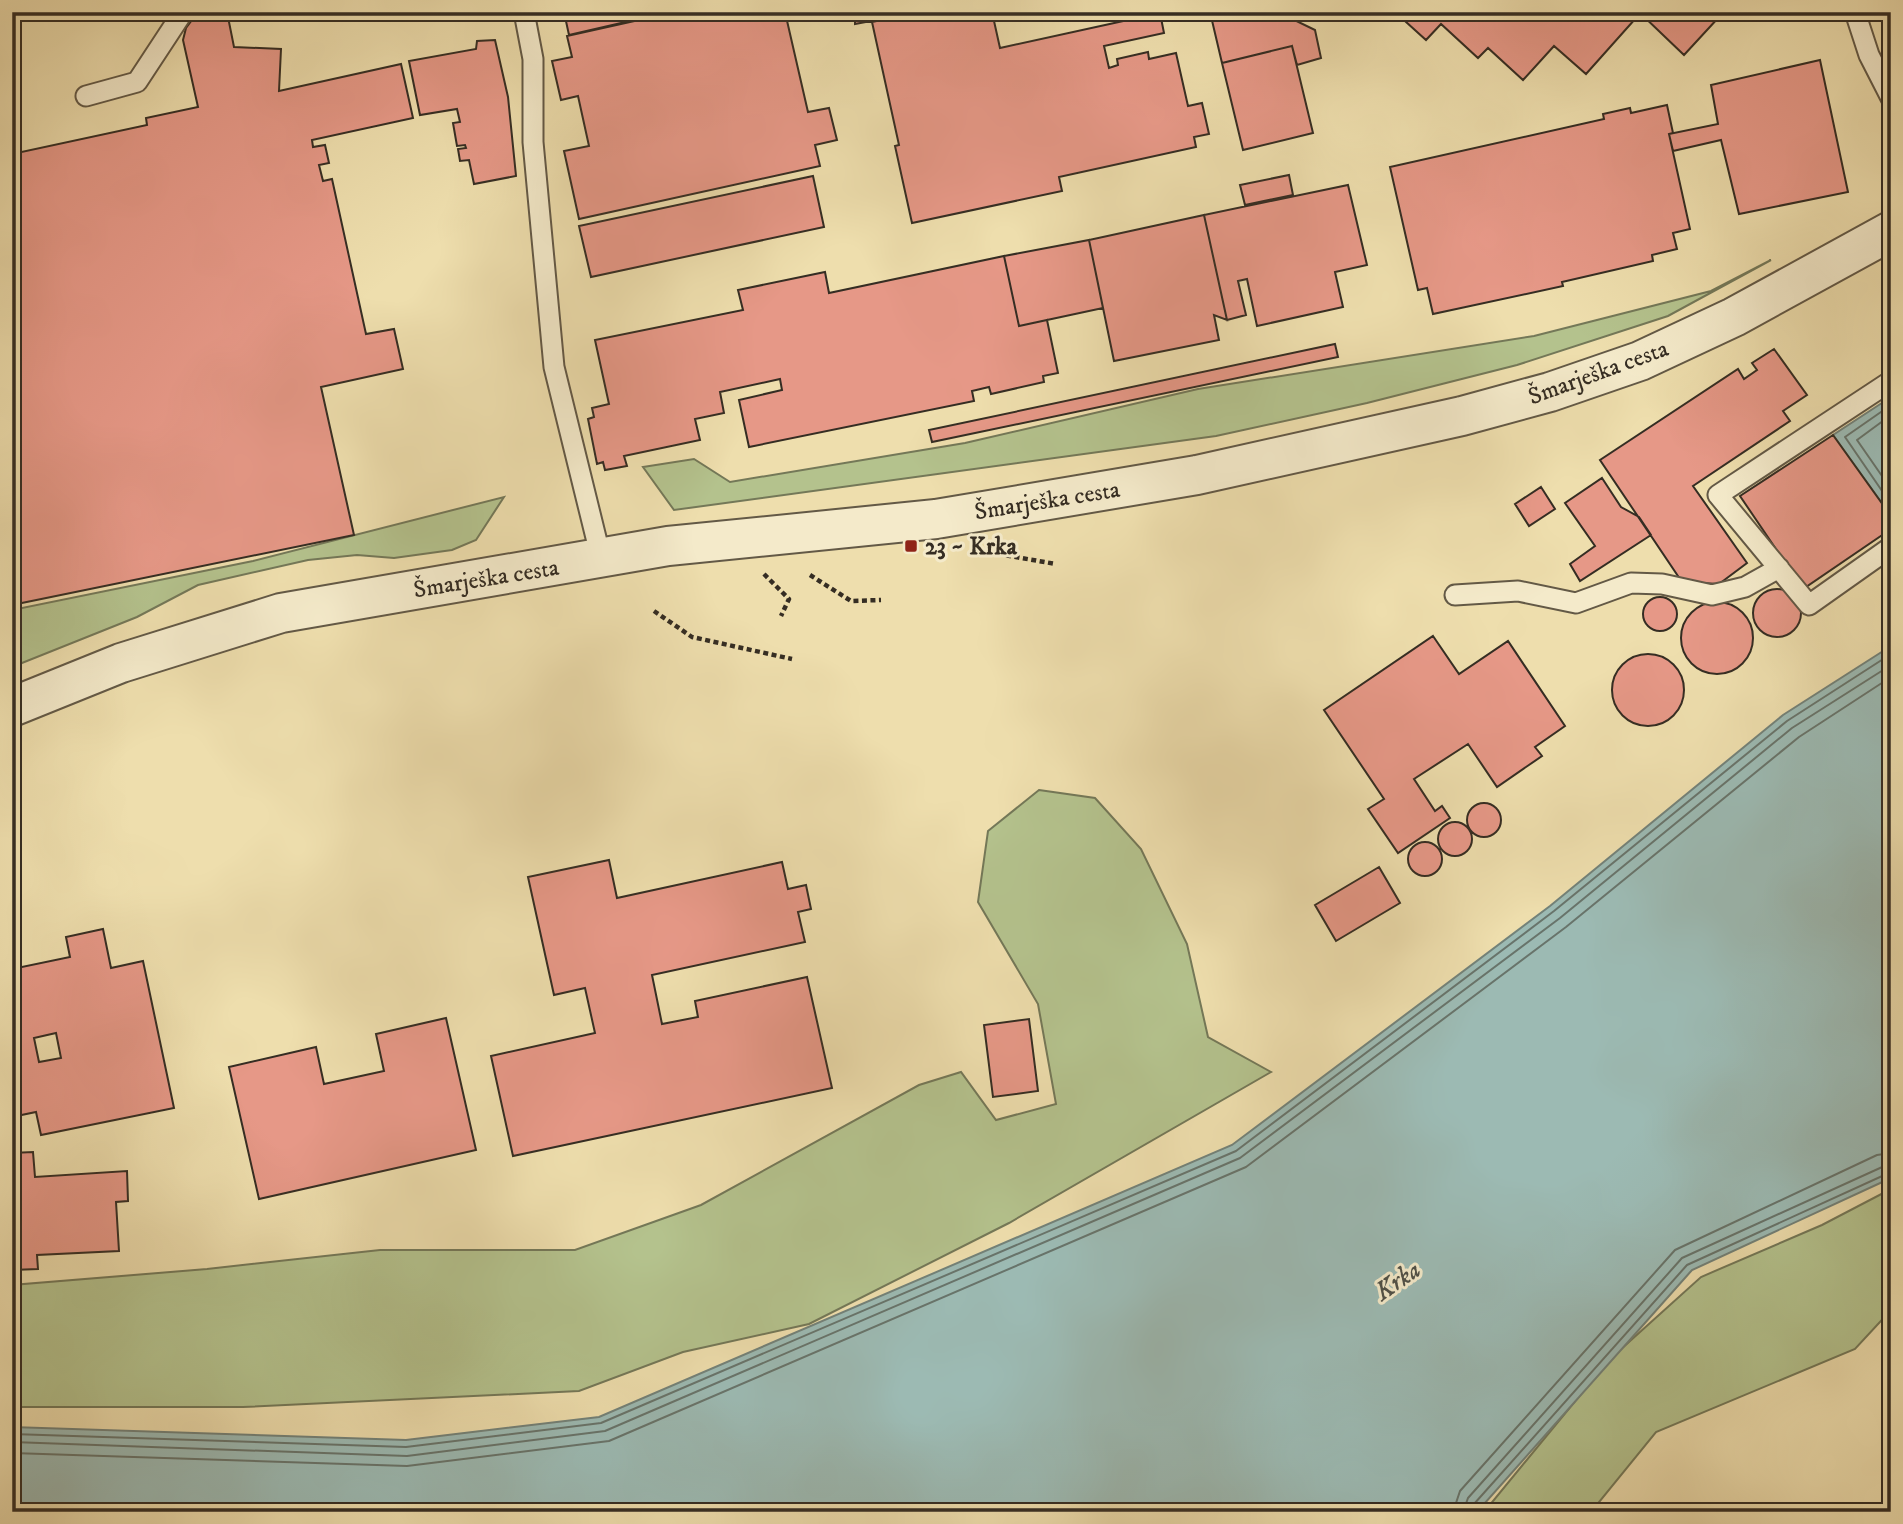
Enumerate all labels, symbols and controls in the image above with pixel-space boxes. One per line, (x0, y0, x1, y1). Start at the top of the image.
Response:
street label: Šmarješka cesta (1524, 333, 1673, 412)
street label: Šmarješka cesta (972, 474, 1123, 527)
place label: 23 ~ Krka (925, 532, 1018, 562)
marker: 23 ~ Krka (903, 538, 919, 554)
street label: Šmarješka cesta (411, 552, 562, 605)
water label: Krka (1367, 1254, 1427, 1309)

